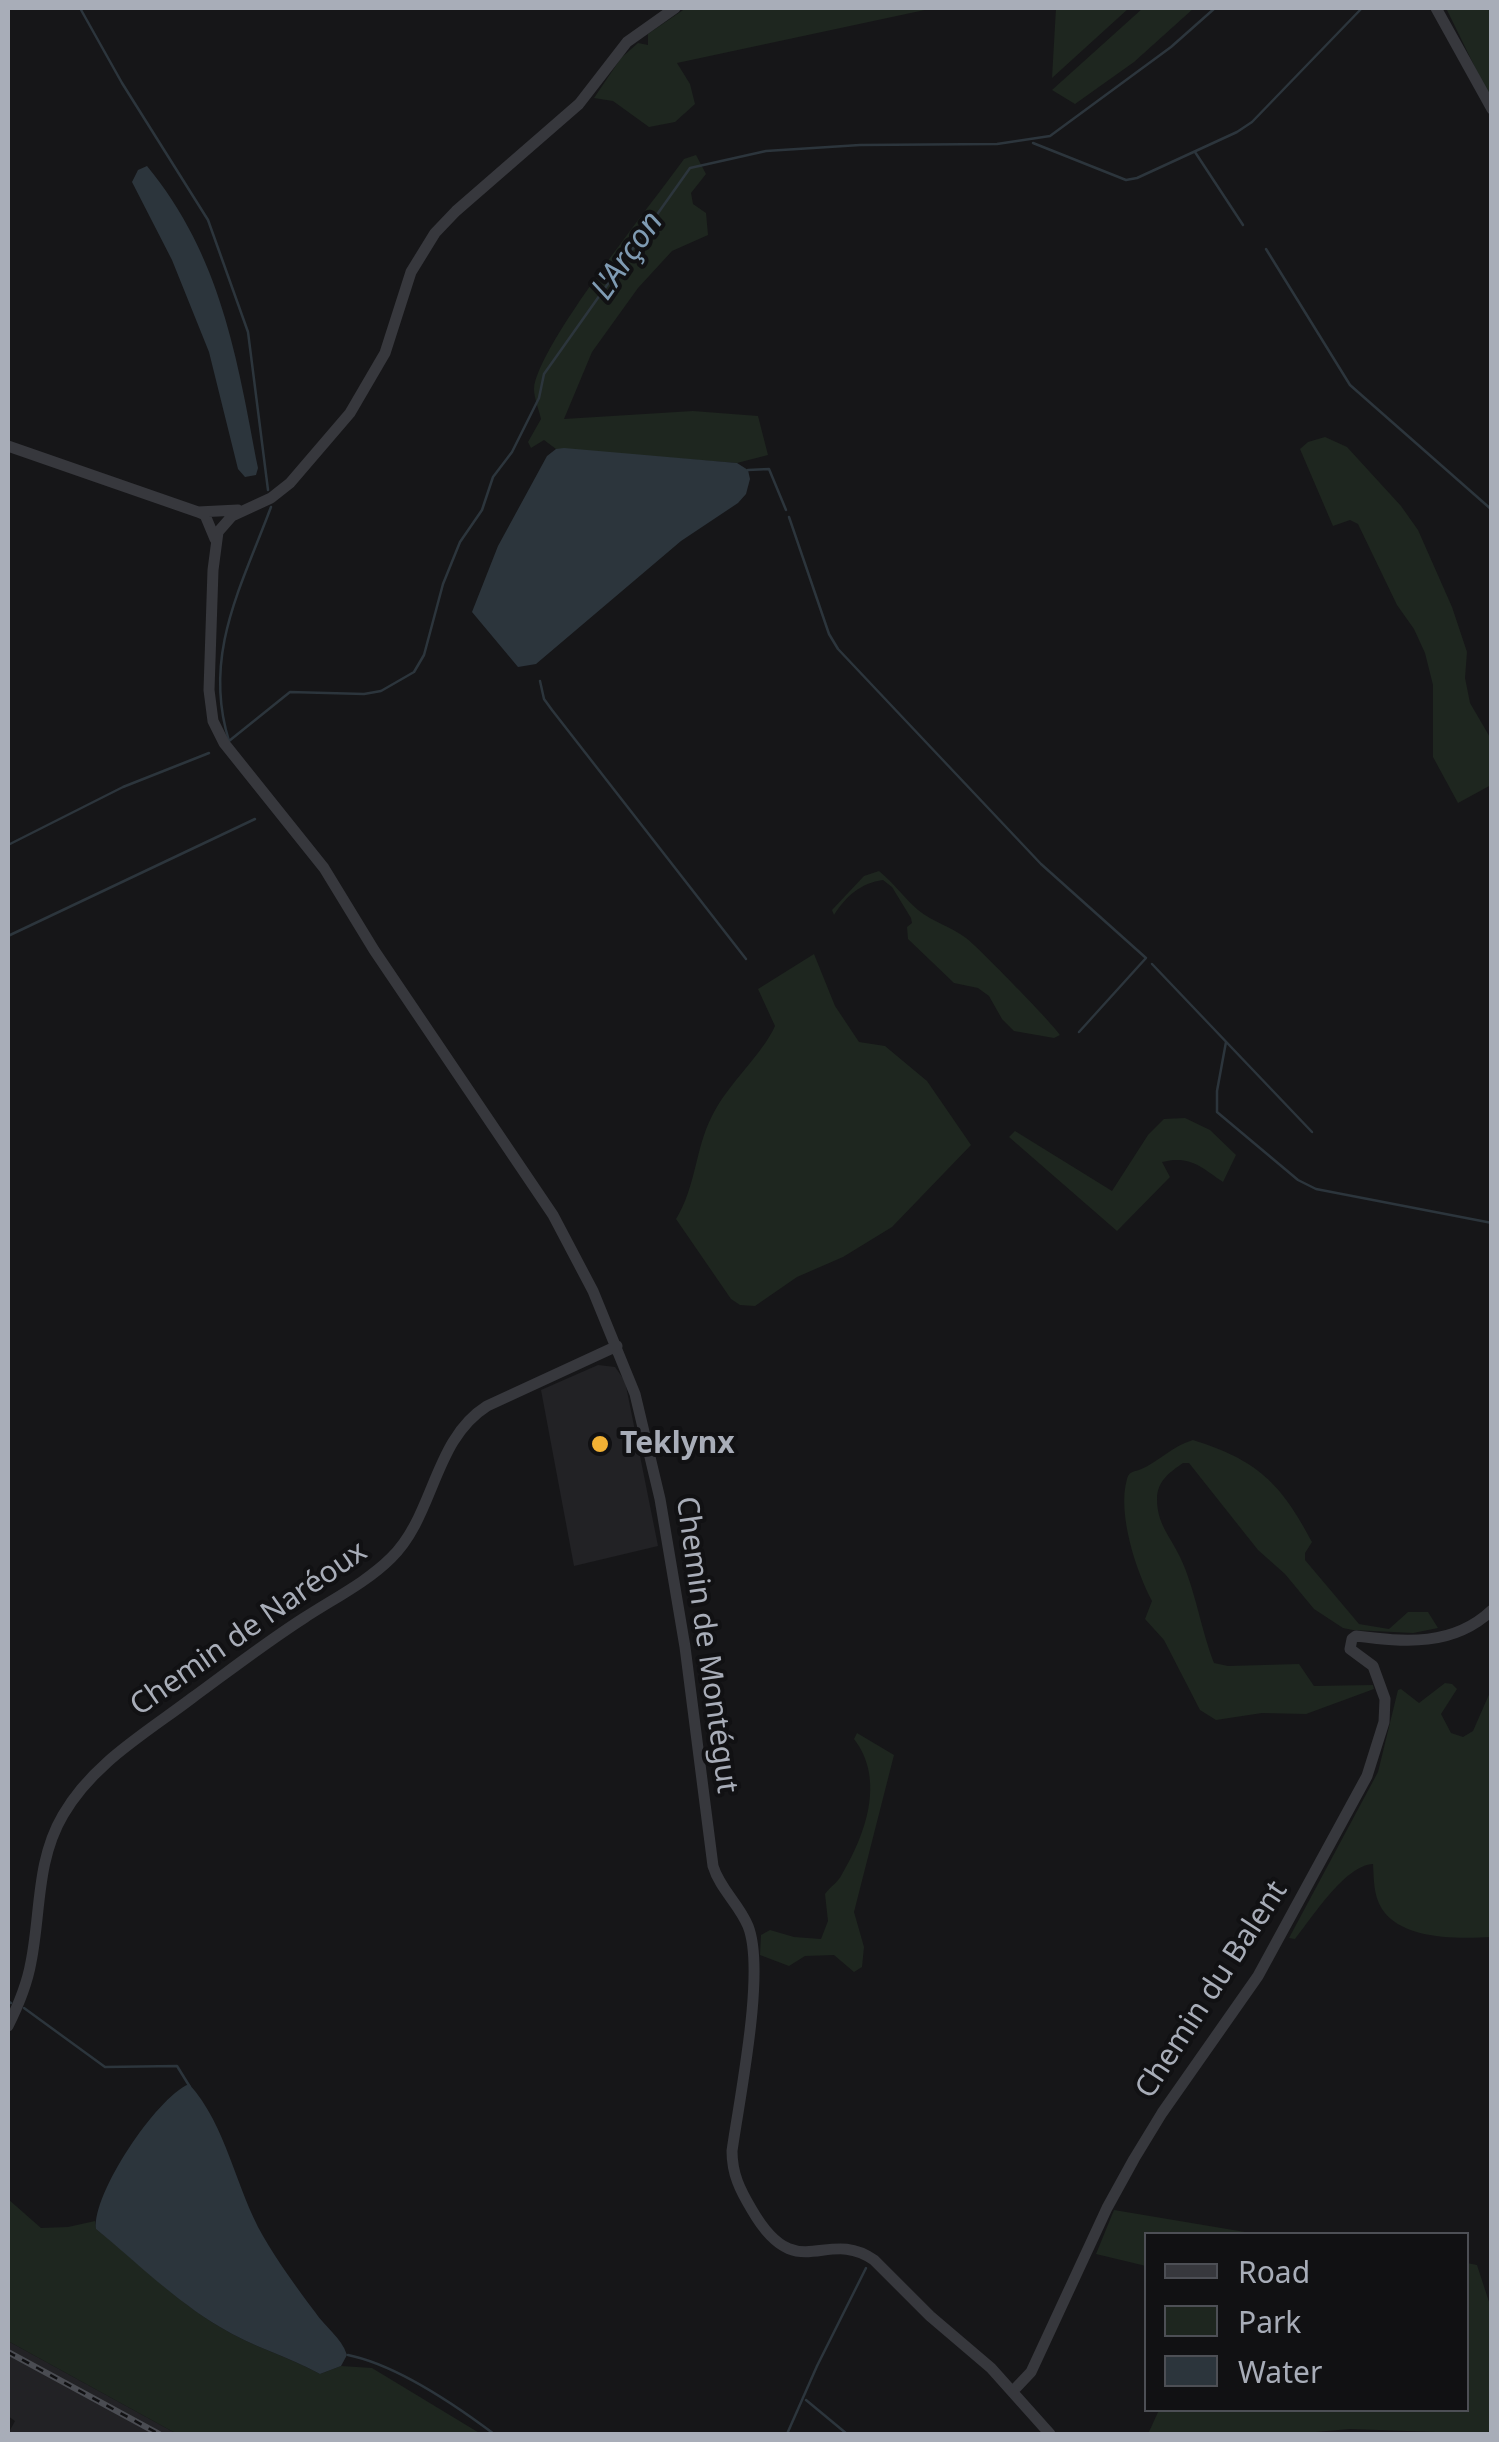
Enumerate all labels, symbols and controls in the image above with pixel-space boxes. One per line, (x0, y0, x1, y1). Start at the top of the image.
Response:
water label: L'Arçon (584, 205, 672, 307)
place label: Teklynx (620, 1426, 735, 1462)
marker: Teklynx (589, 1433, 611, 1455)
street label: Chemin de Montégut (667, 1494, 745, 1796)
street label: Chemin de Naréoux (124, 1534, 374, 1724)
street label: Chemin du Balent (1128, 1875, 1296, 2105)
legend (1144, 2232, 1469, 2412)
text: Road (1238, 2251, 1310, 2292)
text: Park (1238, 2301, 1301, 2342)
text: Water (1238, 2351, 1322, 2392)

